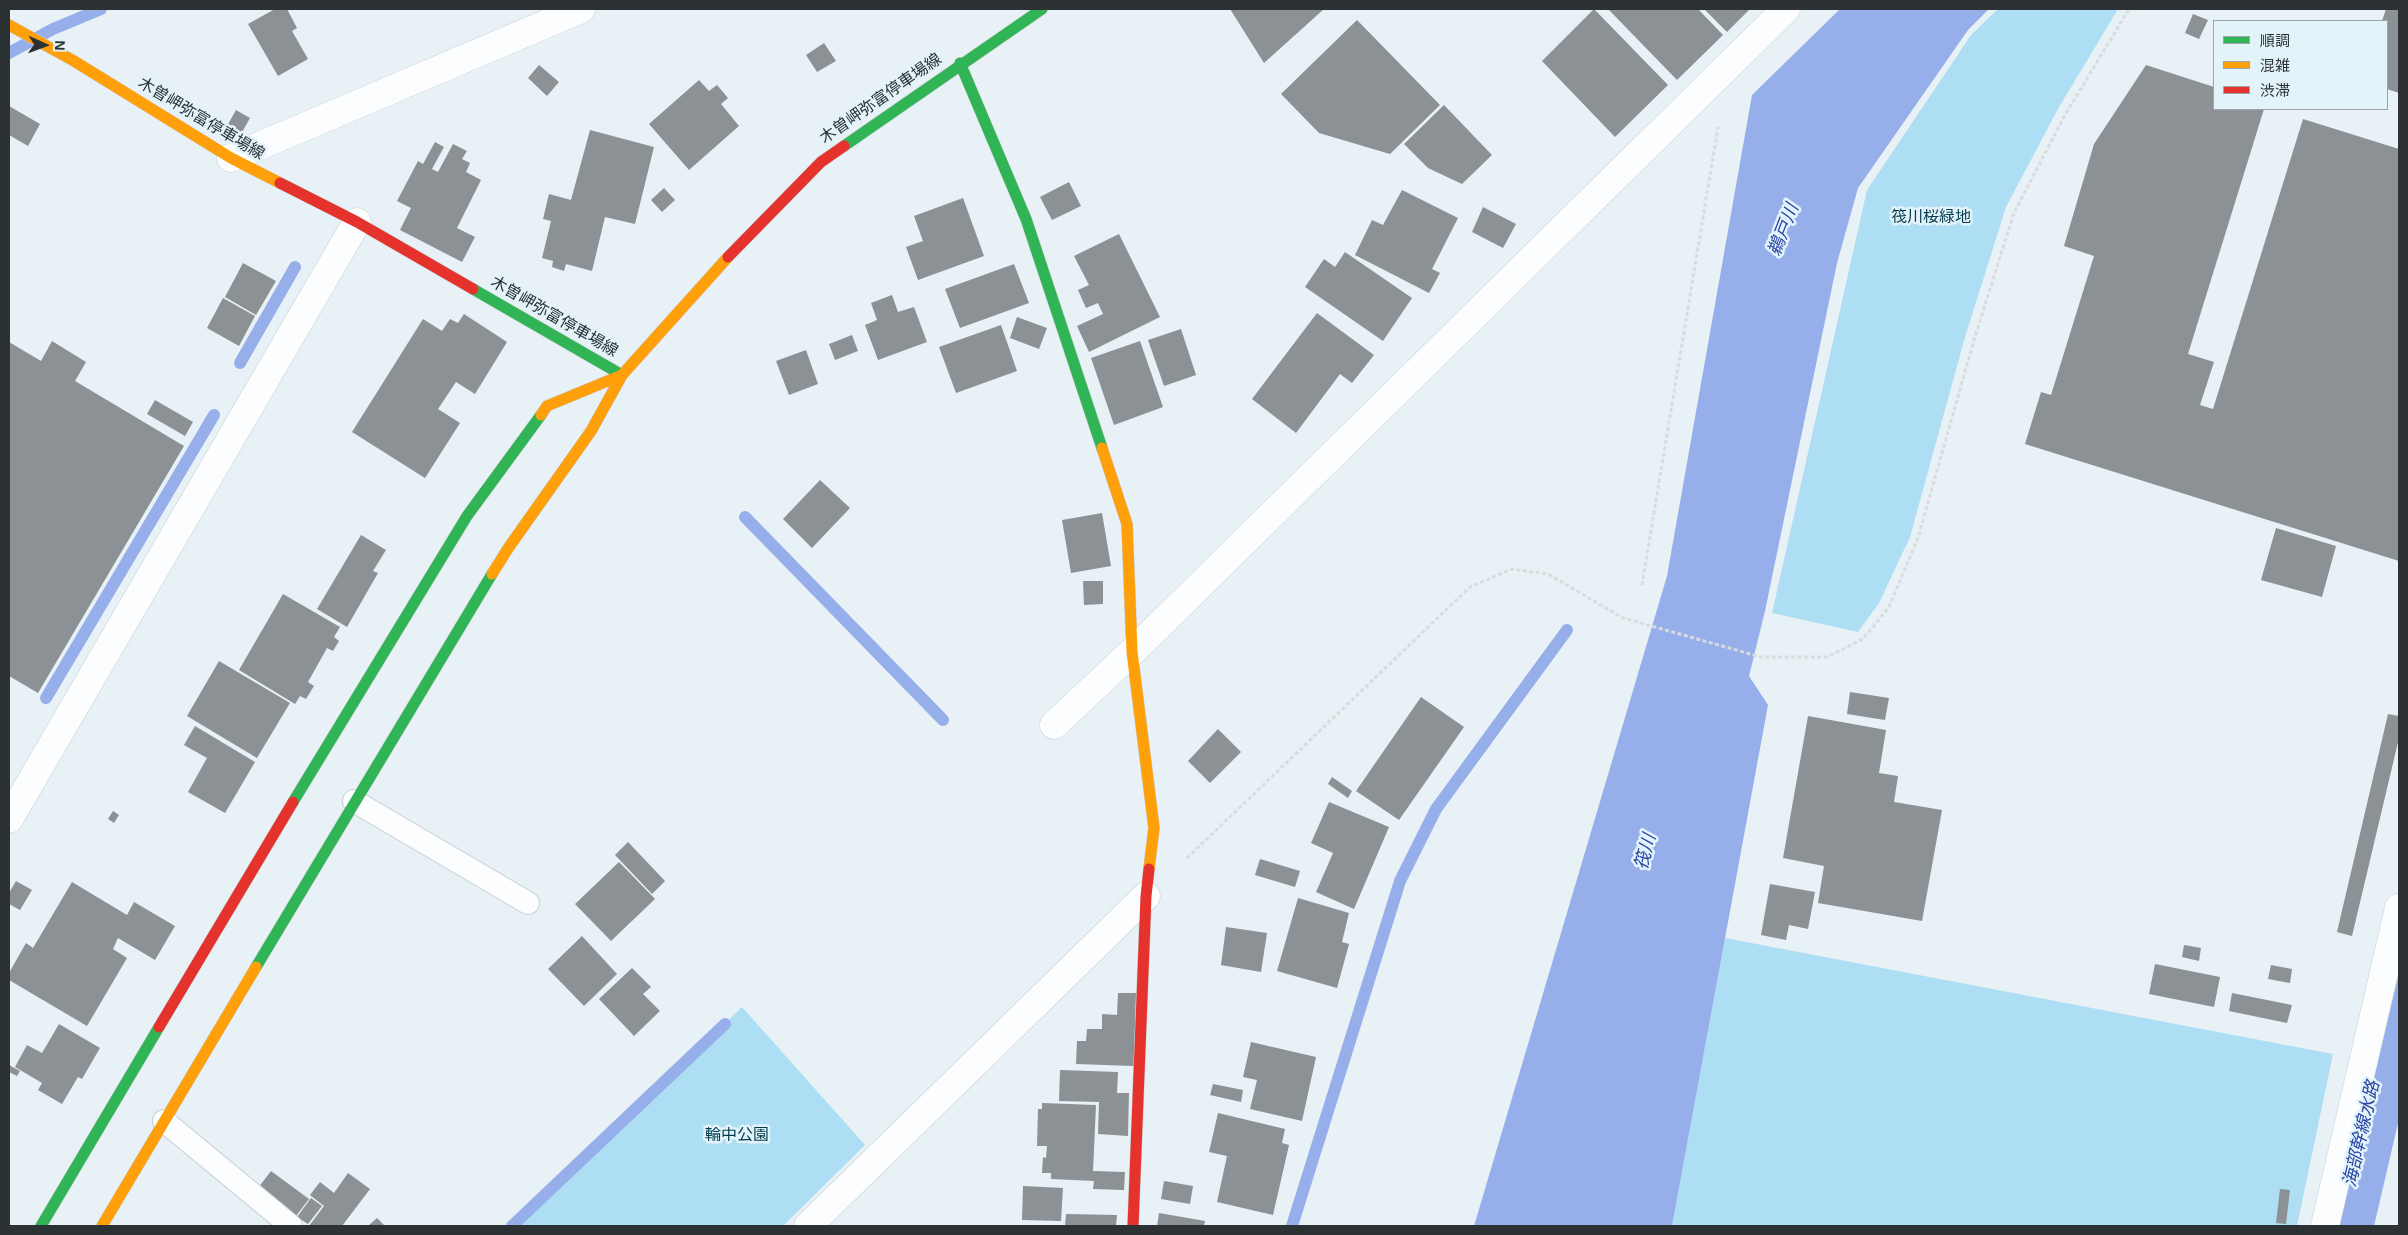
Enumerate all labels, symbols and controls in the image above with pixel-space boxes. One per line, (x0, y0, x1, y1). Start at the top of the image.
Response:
north arrow (20, 20, 70, 70)
legend (2213, 20, 2388, 110)
text: 順調 (2260, 32, 2290, 49)
text: N (52, 40, 68, 51)
street label: 木曽岬弥富停車場線 (817, 50, 945, 148)
text: 混雑 (2260, 57, 2290, 74)
street label: 木曽岬弥富停車場線 (134, 74, 268, 164)
text: 渋滞 (2260, 82, 2290, 99)
water label: 鵜戸川 (1764, 201, 1804, 259)
park label: 筏川桜緑地 (1891, 208, 1971, 228)
street label: 木曽岬弥富停車場線 (487, 273, 621, 361)
water label: 筏川 (1631, 832, 1661, 872)
water label: 海部幹線水路 (2339, 1079, 2385, 1189)
park label: 輪中公園 (705, 1126, 769, 1146)

